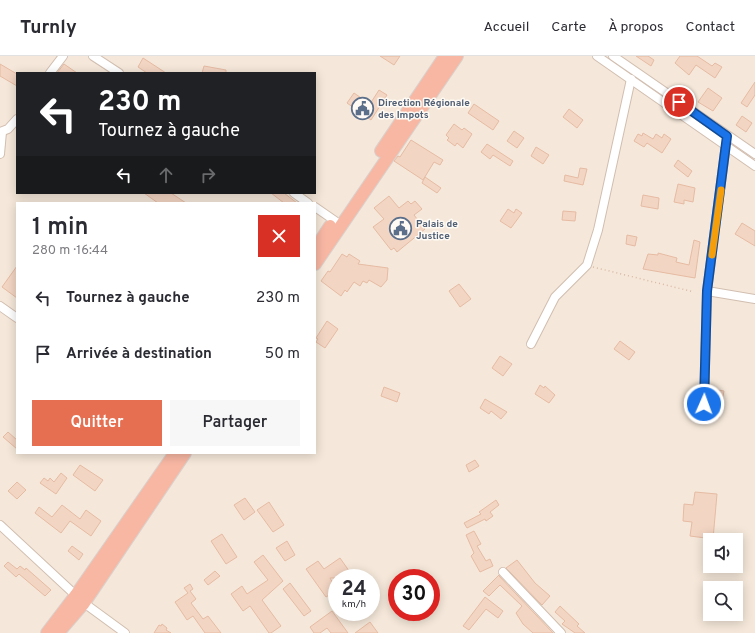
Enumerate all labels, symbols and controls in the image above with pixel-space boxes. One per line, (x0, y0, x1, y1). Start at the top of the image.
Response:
text: Turnly (20, 16, 77, 40)
text: Accueil (483, 19, 529, 36)
text: Carte (551, 19, 586, 36)
text: À propos (608, 19, 664, 36)
text: Contact (686, 19, 735, 36)
text: 230 m (98, 85, 181, 121)
pin (662, 85, 696, 119)
icon: left (32, 88, 84, 140)
icon: arrive (668, 91, 690, 113)
public building icon: Direction Régionale des Impots (350, 95, 376, 121)
place label: Direction Régionale des Impots (378, 97, 470, 122)
text: Tournez à gauche (98, 120, 240, 143)
icon: left (113, 164, 135, 186)
icon: ahead (155, 164, 177, 186)
icon: right (197, 164, 219, 186)
text: 1 min (32, 213, 89, 243)
button: close (258, 215, 300, 257)
public building icon: Palais de Justice (387, 216, 413, 242)
place label: Palais de Justice (416, 218, 458, 243)
text: 280 m · 16:44 (32, 243, 108, 259)
icon: left (32, 287, 54, 309)
text: Tournez à gauche (66, 289, 190, 308)
text: 230 m (256, 289, 300, 308)
icon: arrive (32, 343, 54, 365)
text: Arrivée à destination (66, 345, 212, 364)
text: 50 m (265, 345, 300, 364)
position arrow (683, 383, 725, 425)
button: Quitter (32, 400, 162, 446)
button: Partager (170, 400, 300, 446)
map controls (703, 533, 743, 621)
button: sound (703, 533, 743, 573)
speed limit sign: 30 (388, 569, 440, 621)
text: 24 (341, 577, 367, 603)
button: search (703, 581, 743, 621)
text: km/h (342, 598, 366, 611)

